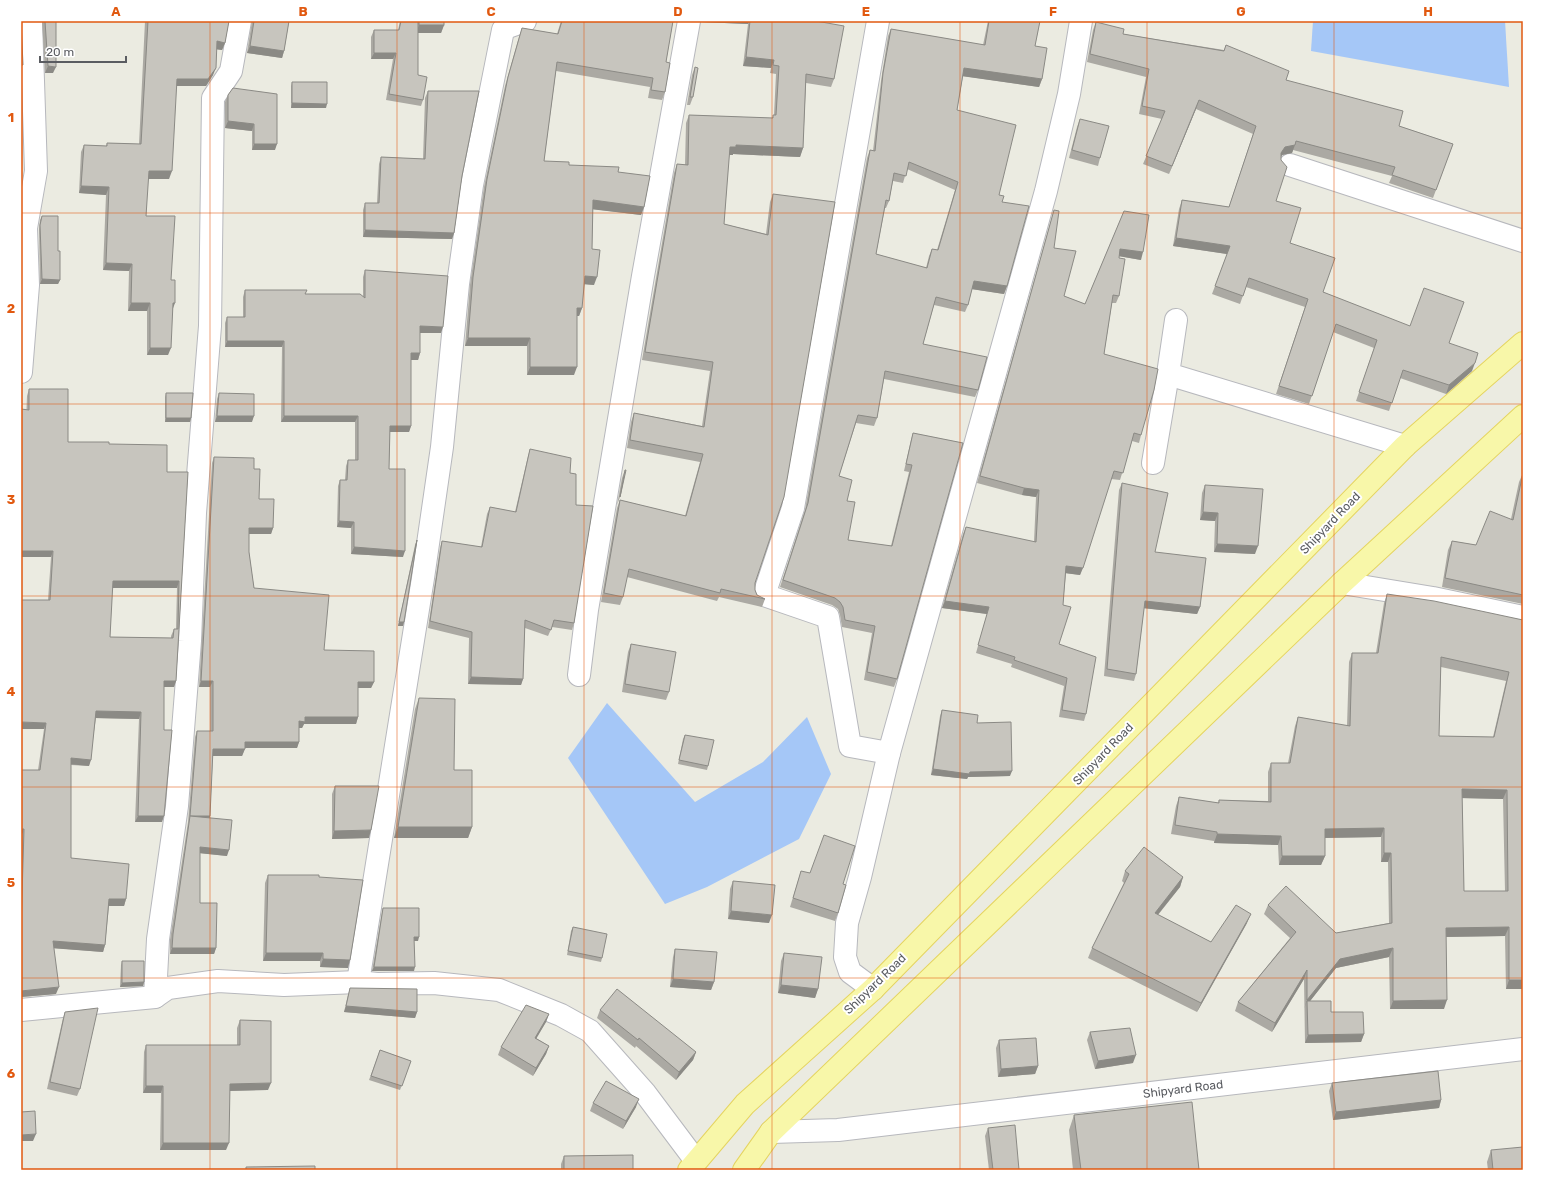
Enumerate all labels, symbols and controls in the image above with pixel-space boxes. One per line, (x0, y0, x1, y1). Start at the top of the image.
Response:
text: A (111, 4, 121, 19)
text: B (298, 4, 308, 19)
text: C (486, 4, 496, 19)
text: D (673, 4, 683, 19)
text: E (862, 4, 870, 19)
text: F (1049, 4, 1057, 19)
text: G (1236, 4, 1246, 19)
text: H (1423, 4, 1433, 19)
scale bar (40, 38, 126, 64)
text: 20 m (46, 45, 74, 59)
text: 1 (8, 110, 14, 125)
text: 2 (7, 301, 15, 316)
street label: Shipyard Road (1297, 489, 1363, 557)
text: 3 (7, 492, 16, 507)
text: 4 (7, 684, 16, 699)
street label: Shipyard Road (1070, 720, 1136, 788)
text: 5 (7, 875, 15, 890)
street label: Shipyard Road (841, 951, 909, 1017)
text: 6 (7, 1066, 16, 1081)
street label: Shipyard Road (1142, 1077, 1224, 1101)

